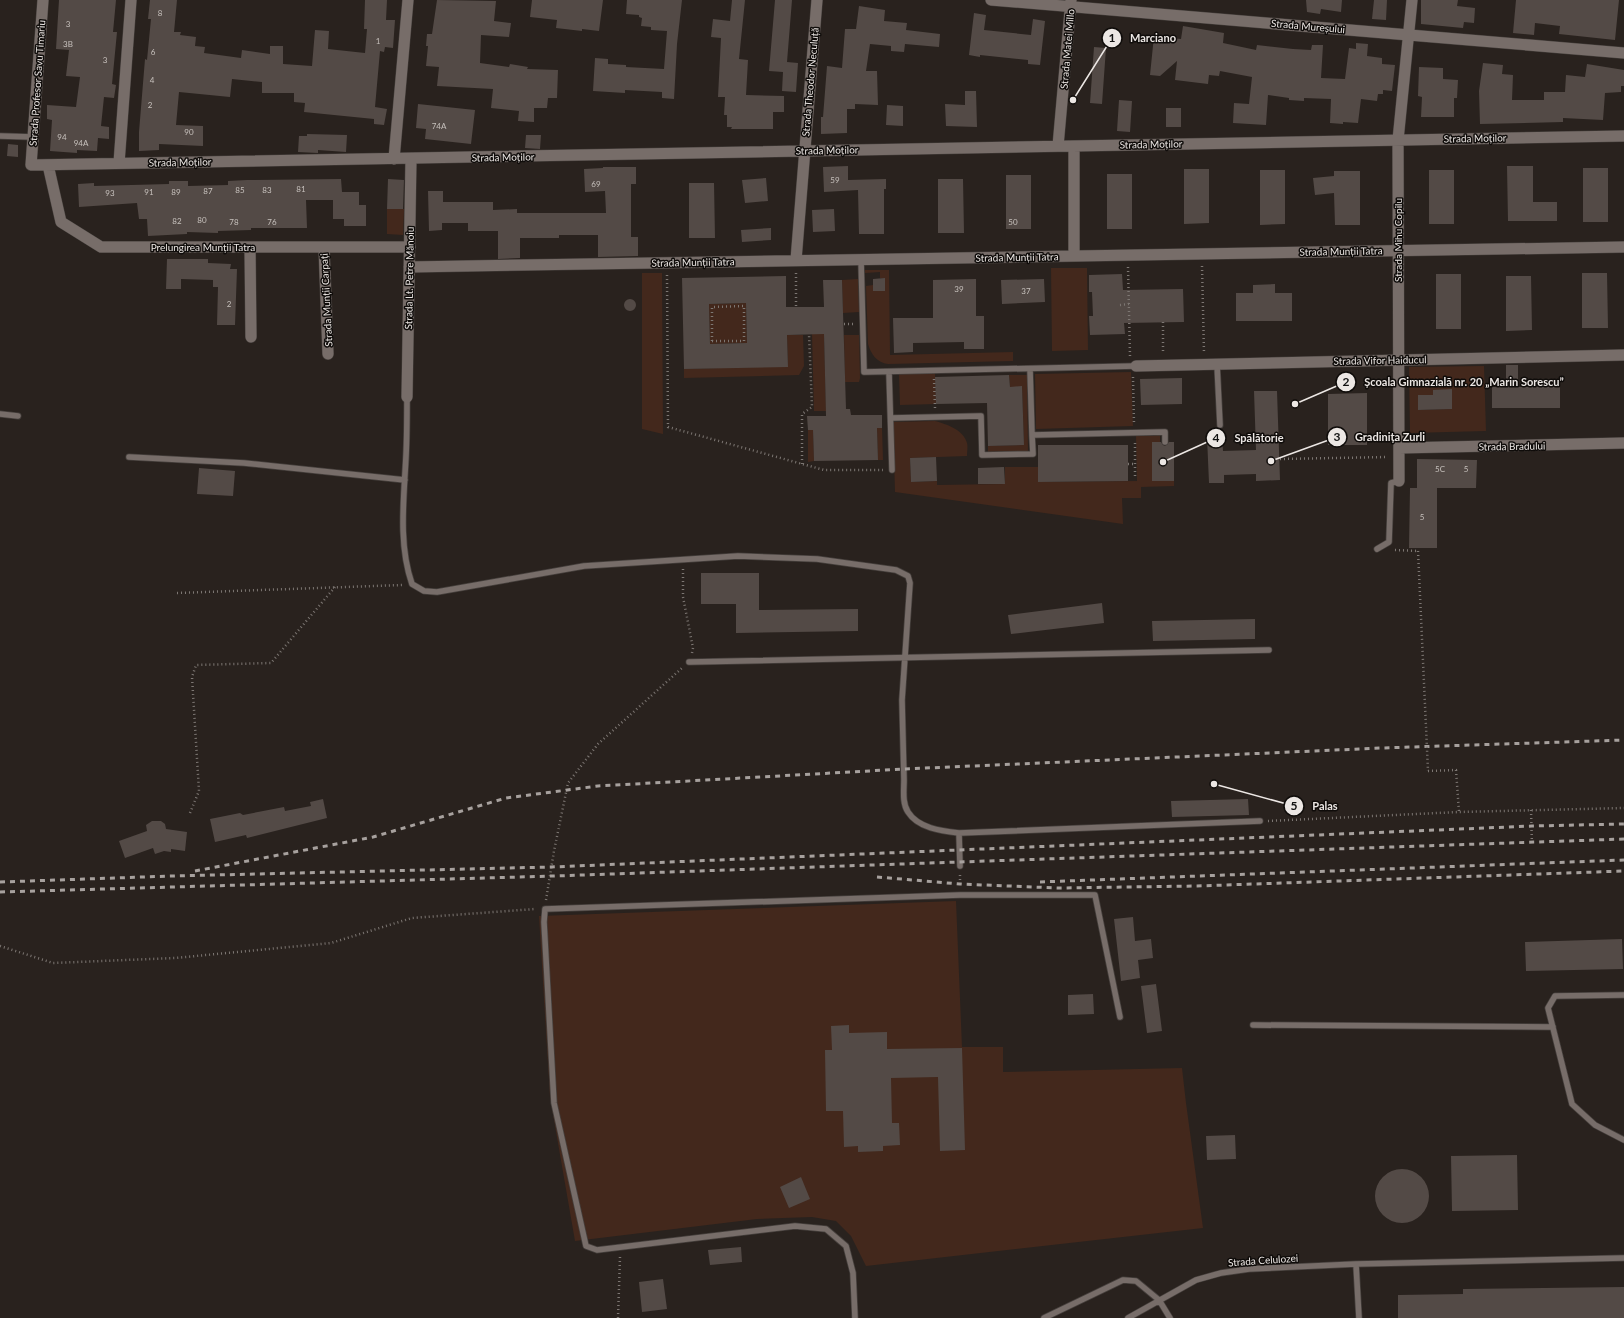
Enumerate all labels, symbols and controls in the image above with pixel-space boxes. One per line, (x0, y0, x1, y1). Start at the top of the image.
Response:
house number: 8 (158, 8, 163, 18)
street label: Strada Matei Millo (1058, 8, 1077, 90)
street label: Strada Mureșului (1271, 17, 1345, 35)
house number: 3 (66, 19, 71, 29)
street label: Strada Profesor Savu Timariu (27, 20, 47, 146)
callout: Marciano (1102, 26, 1184, 49)
street label: Strada Theodor Neculuță (799, 27, 821, 137)
text: 1 (1109, 30, 1116, 45)
text: Marciano (1130, 31, 1176, 44)
house number: 1 (376, 36, 381, 46)
house number: 3B (63, 39, 73, 49)
house number: 6 (151, 47, 156, 57)
house number: 3 (103, 55, 108, 65)
house number: 4 (150, 75, 155, 85)
house number: 2 (148, 100, 153, 110)
house number: 74A (432, 121, 447, 131)
house number: 90 (184, 127, 194, 137)
street label: Strada Moților (1443, 131, 1507, 145)
house number: 94 (57, 132, 67, 142)
street label: Strada Moților (1119, 137, 1183, 151)
house number: 94A (74, 138, 89, 148)
street label: Strada Moților (795, 143, 859, 157)
street label: Strada Moților (471, 150, 535, 164)
street label: Strada Moților (148, 155, 212, 169)
house number: 59 (830, 175, 840, 185)
house number: 69 (591, 179, 601, 189)
house number: 81 (296, 184, 306, 194)
house number: 85 (235, 185, 245, 195)
house number: 83 (262, 185, 272, 195)
house number: 87 (203, 186, 213, 196)
house number: 91 (144, 187, 154, 197)
house number: 89 (171, 187, 181, 197)
house number: 93 (105, 188, 115, 198)
street label: Strada Mihu Copilu (1392, 198, 1404, 282)
house number: 80 (197, 215, 207, 225)
house number: 82 (172, 216, 182, 226)
house number: 78 (229, 217, 239, 227)
house number: 76 (267, 217, 277, 227)
house number: 50 (1008, 217, 1018, 227)
street label: Strada Lt. Petre Mănoiu (402, 226, 416, 330)
street label: Prelungirea Munții Tatra (151, 241, 255, 253)
street label: Strada Munții Tatra (1299, 244, 1383, 258)
street label: Strada Munții Tatra (975, 250, 1059, 264)
street label: Strada Munții Carpați (318, 253, 334, 347)
street label: Strada Munții Tatra (651, 255, 735, 269)
house number: 39 (954, 284, 964, 294)
house number: 37 (1021, 286, 1031, 296)
house number: 2 (227, 299, 232, 309)
street label: Strada Vifor Haiducul (1333, 353, 1427, 367)
callout: Școala Gimnazială nr. 20 „Marin Sorescu” (1336, 371, 1572, 394)
text: 2 (1343, 374, 1350, 389)
text: Școala Gimnazială nr. 20 „Marin Sorescu” (1364, 375, 1564, 388)
callout: Gradinița Zurli (1327, 425, 1434, 448)
callout: Spălătorie (1206, 426, 1291, 449)
text: 3 (1334, 429, 1341, 444)
text: 4 (1213, 430, 1220, 445)
text: Gradinița Zurli (1355, 430, 1425, 443)
text: Spălătorie (1234, 431, 1284, 444)
street label: Strada Bradului (1478, 439, 1546, 453)
house number: 5C (1435, 464, 1446, 474)
house number: 5 (1464, 464, 1469, 474)
house number: 5 (1420, 512, 1425, 522)
callout: Palas (1284, 794, 1346, 817)
text: 5 (1291, 798, 1298, 813)
text: Palas (1312, 799, 1338, 812)
street label: Strada Celulozei (1228, 1252, 1298, 1268)

